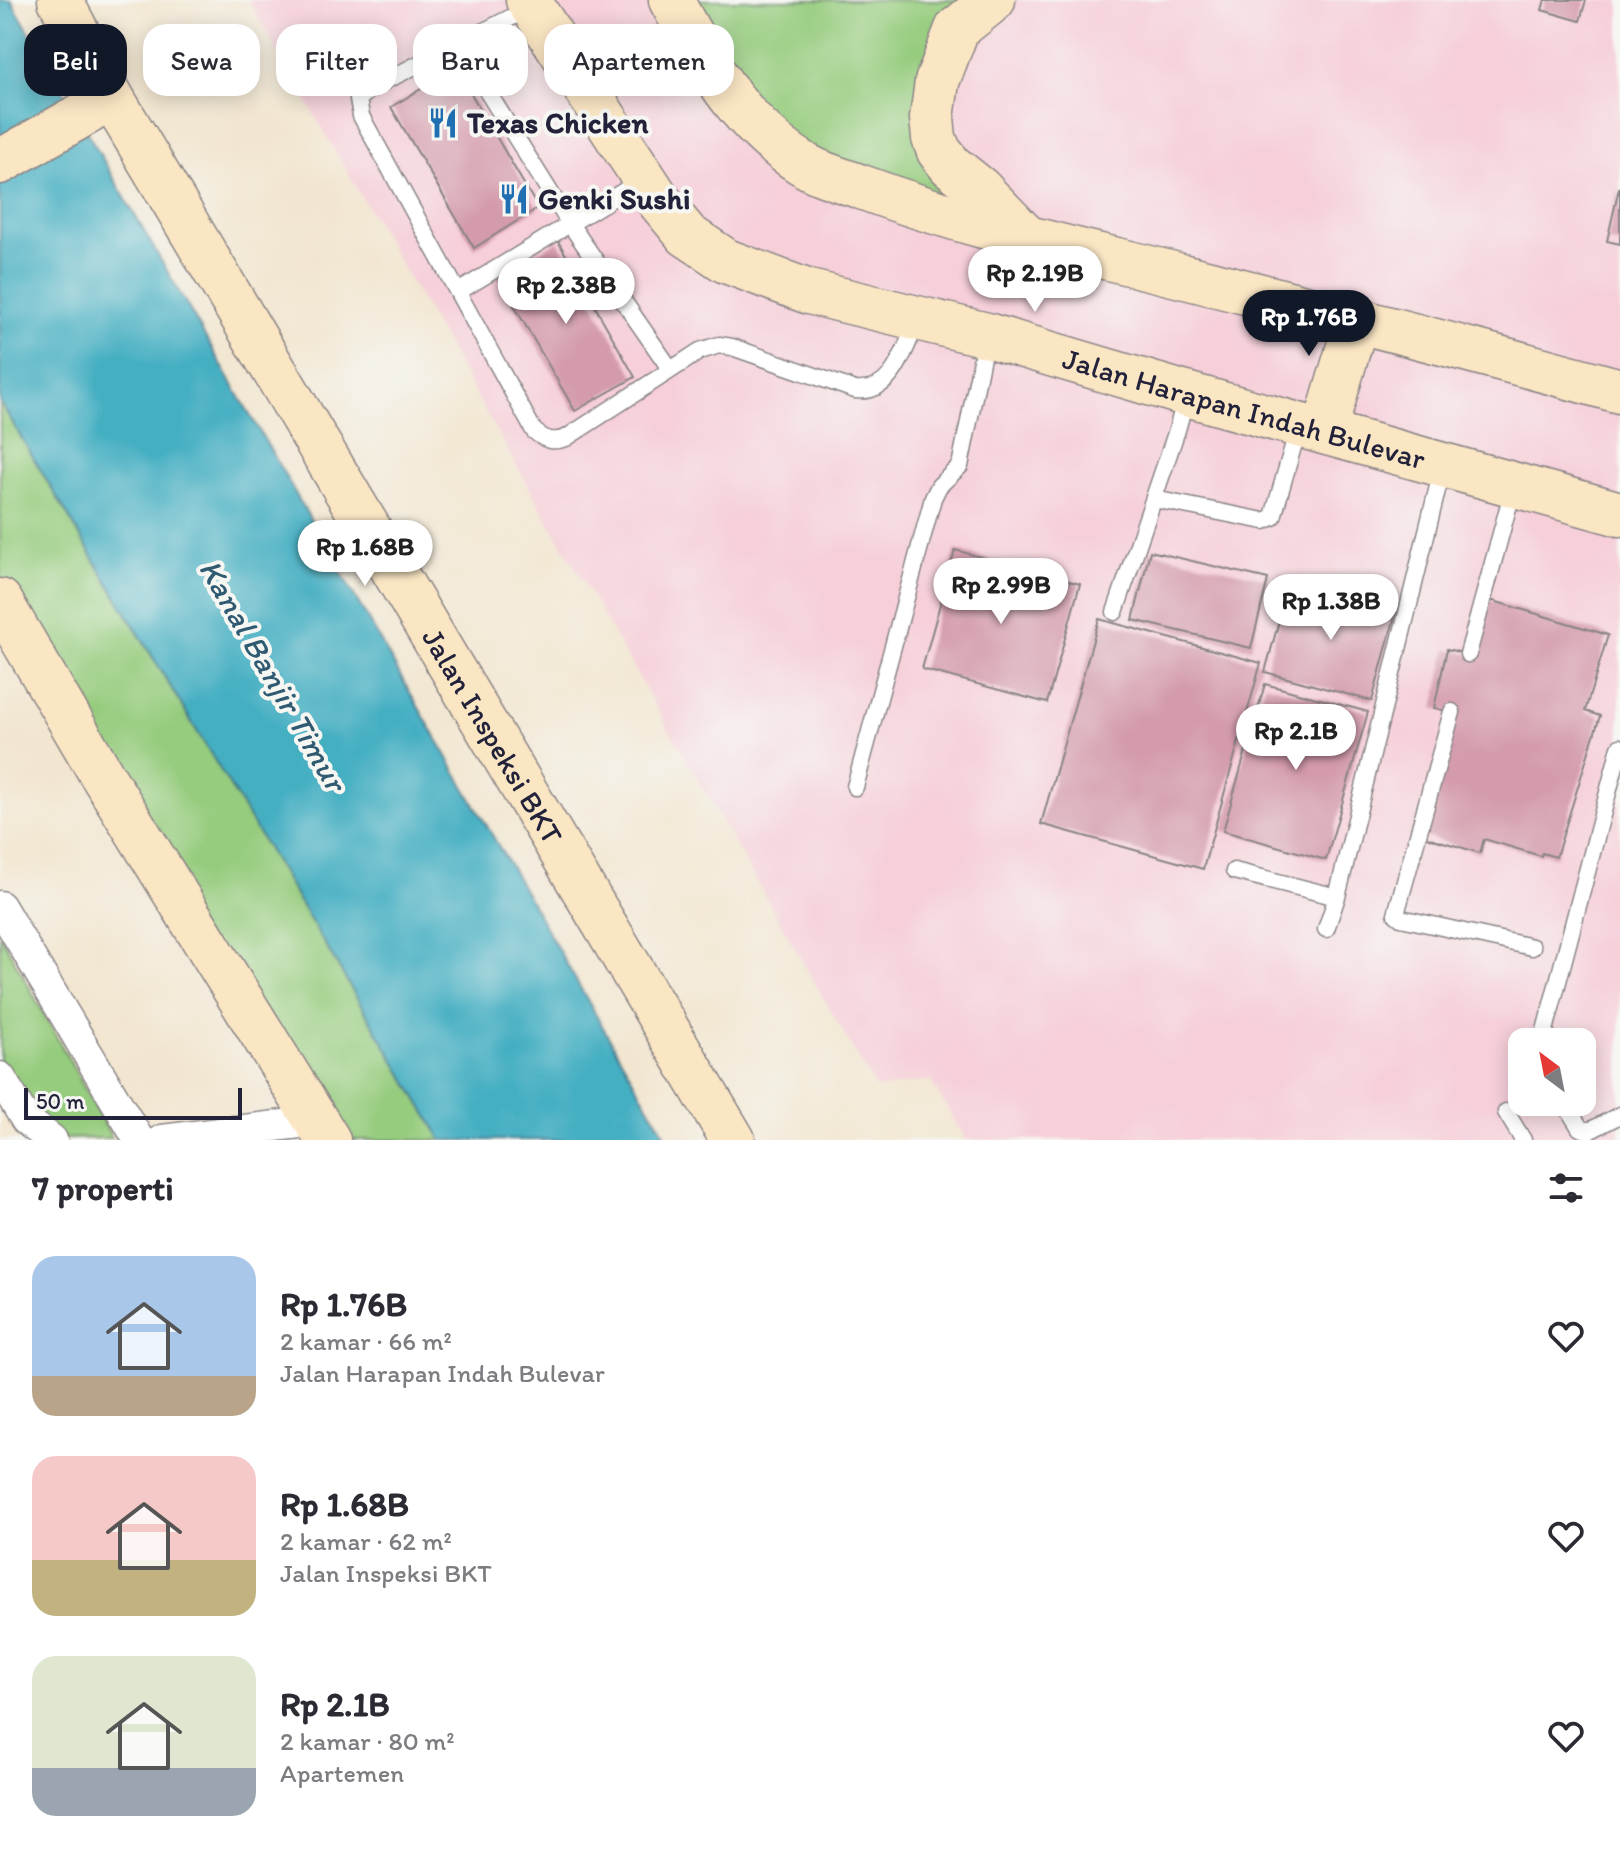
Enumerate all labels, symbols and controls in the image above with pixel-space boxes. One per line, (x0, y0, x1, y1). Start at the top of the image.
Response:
chip: Beli (24, 24, 127, 96)
chip: Sewa (143, 24, 260, 96)
chip: Filter (276, 24, 397, 96)
chip: Baru (413, 24, 528, 96)
chip: Apartemen (544, 24, 734, 96)
place label: Texas Chicken (466, 104, 648, 141)
restaurant icon: Texas Chicken (426, 106, 460, 140)
place label: Genki Sushi (538, 180, 691, 217)
restaurant icon: Genki Sushi (497, 182, 531, 216)
pin: Rp 2.19B (952, 246, 1118, 314)
text: Rp 2.19B (986, 256, 1084, 288)
pin: Rp 2.38B (483, 258, 649, 326)
text: Rp 2.38B (516, 268, 616, 300)
pin: Rp 1.76B (1226, 290, 1392, 358)
text: Rp 1.76B (1260, 300, 1358, 332)
street label: Jalan Harapan Indah Bulevar (1059, 340, 1430, 477)
pin: Rp 1.68B (282, 520, 448, 588)
text: Rp 1.68B (316, 530, 414, 562)
water label: Kanal Banjir Timur (191, 552, 356, 800)
pin: Rp 2.99B (918, 558, 1084, 626)
text: Rp 2.99B (951, 568, 1051, 600)
pin: Rp 1.38B (1248, 574, 1414, 642)
text: Rp 1.38B (1282, 584, 1380, 616)
street label: Jalan Inspeksi BKT (414, 621, 571, 851)
pin: Rp 2.1B (1222, 704, 1370, 772)
text: Rp 2.1B (1254, 714, 1338, 746)
north arrow (1508, 1028, 1596, 1116)
map controls (1508, 1028, 1596, 1116)
scale bar (24, 1084, 242, 1120)
text: 50 m (36, 1088, 85, 1115)
icon: filters (1544, 1166, 1588, 1210)
text: 7 properti (32, 1168, 174, 1209)
text: Rp 1.76B (280, 1284, 407, 1325)
icon: home (96, 1288, 192, 1384)
icon: heart (1544, 1314, 1588, 1358)
text: 2 kamar · 66 m² (280, 1325, 452, 1357)
text: Jalan Harapan Indah Bulevar (280, 1357, 605, 1389)
text: Rp 1.68B (280, 1484, 409, 1525)
icon: home (96, 1488, 192, 1584)
icon: heart (1544, 1514, 1588, 1558)
text: 2 kamar · 62 m² (280, 1525, 452, 1557)
text: Jalan Inspeksi BKT (280, 1557, 492, 1589)
text: Rp 2.1B (280, 1684, 390, 1725)
icon: home (96, 1688, 192, 1784)
icon: heart (1544, 1714, 1588, 1758)
text: 2 kamar · 80 m² (280, 1725, 455, 1757)
text: Apartemen (280, 1757, 404, 1789)

